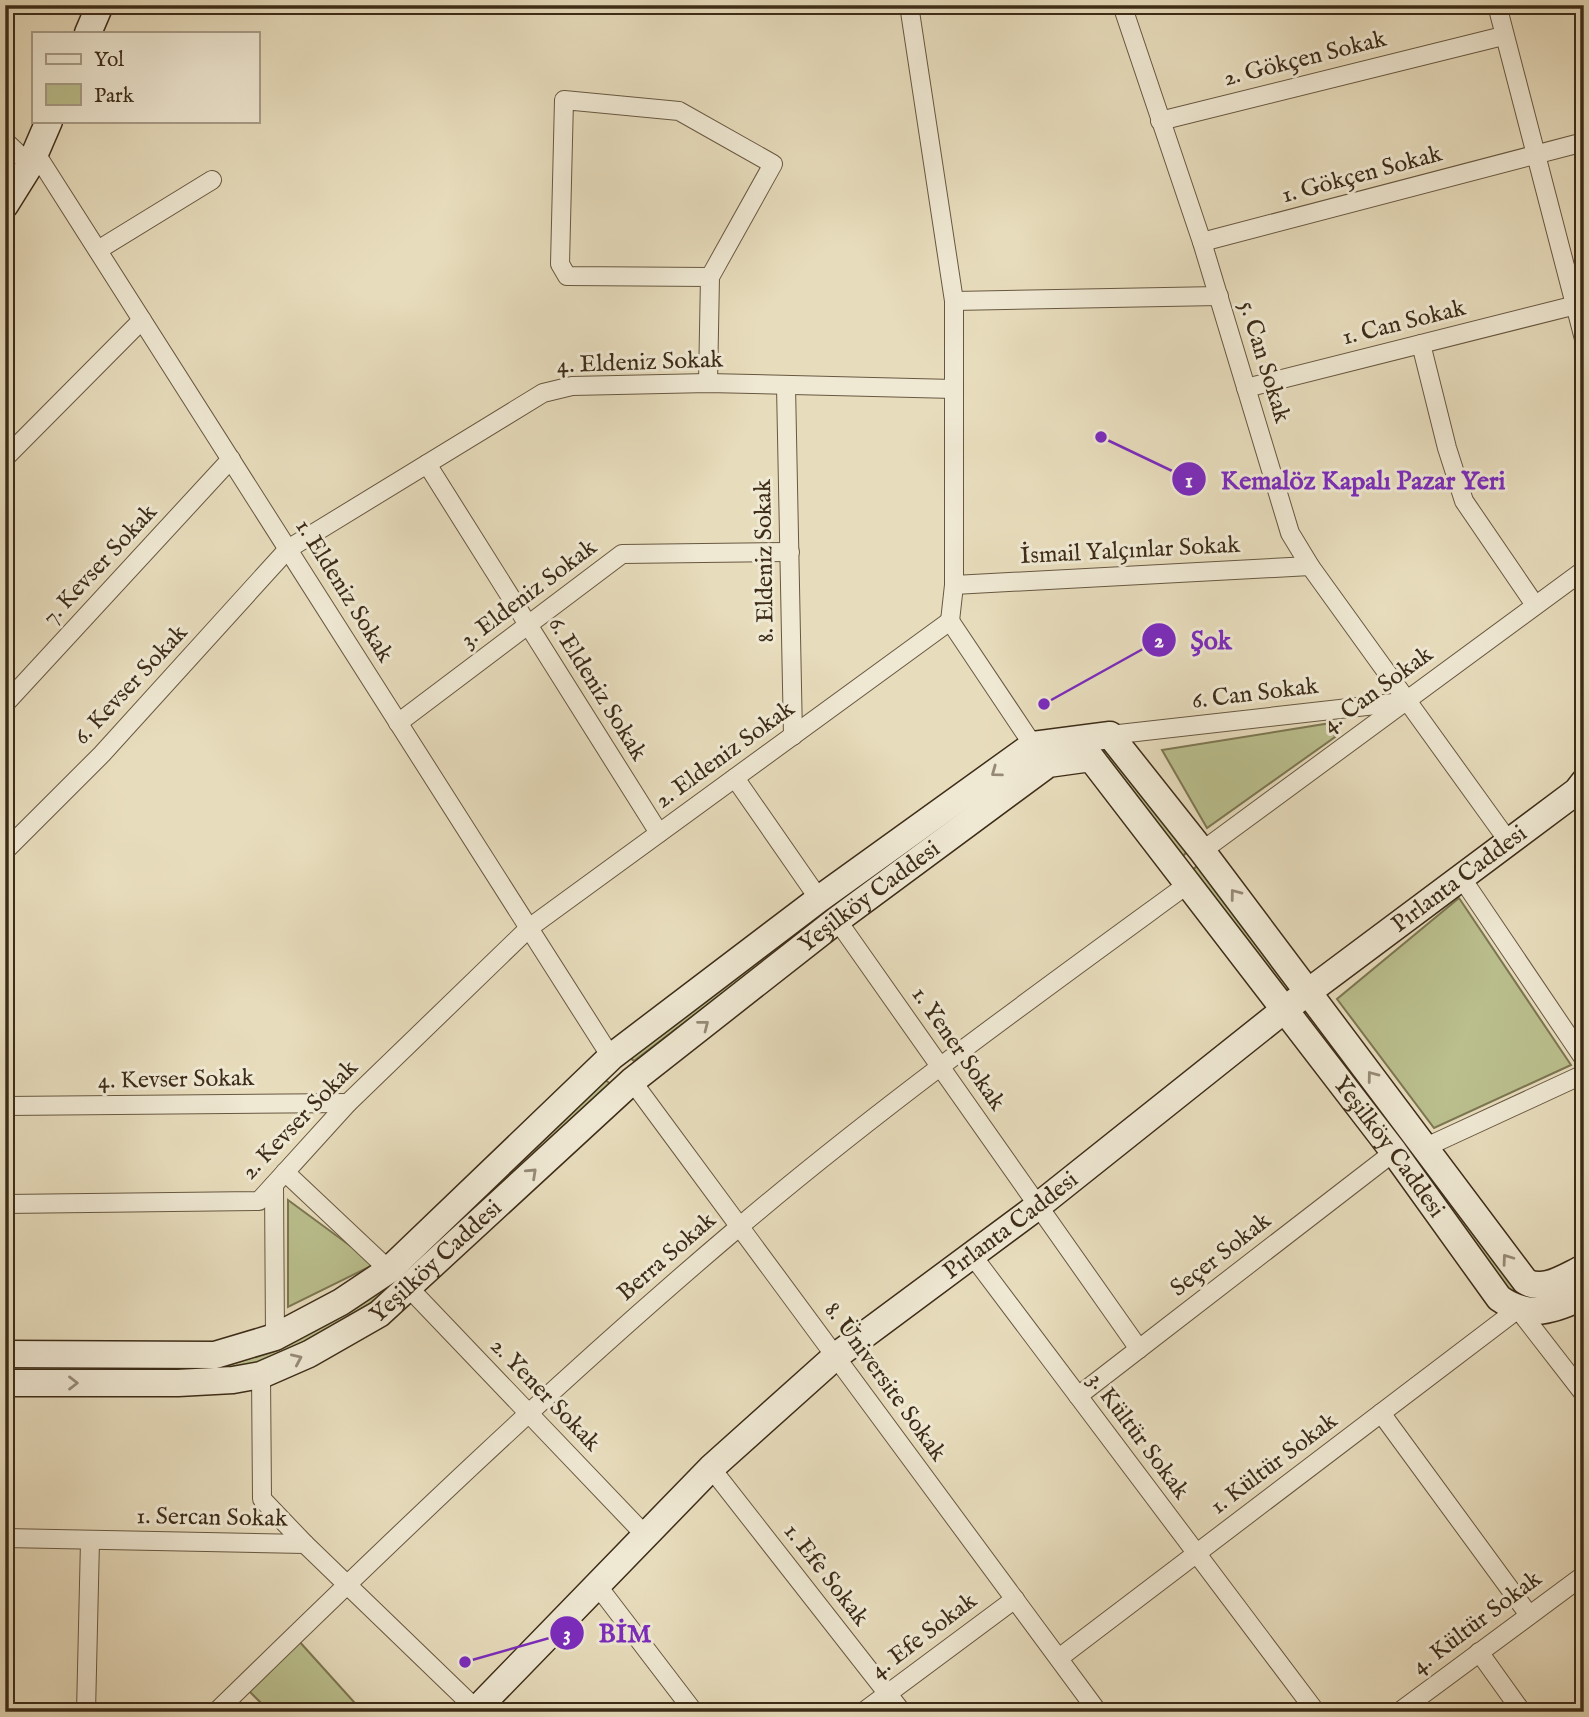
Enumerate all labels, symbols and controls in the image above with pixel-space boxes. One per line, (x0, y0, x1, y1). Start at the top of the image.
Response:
street label: 2. Gökçen Sokak (1220, 24, 1390, 94)
legend (32, 32, 259, 122)
text: Yol (94, 47, 124, 74)
text: Park (94, 83, 135, 110)
street label: 1. Gökçen Sokak (1279, 139, 1446, 211)
street label: 1. Can Sokak (1339, 293, 1469, 353)
street label: 5. Can Sokak (1231, 297, 1297, 427)
street label: 4. Eldeniz Sokak (556, 345, 724, 381)
callout: Kemalöz Kapalı Pazar Yeri (1171, 456, 1519, 503)
text: Kemalöz Kapalı Pazar Yeri (1220, 465, 1506, 498)
text: 1 (1185, 468, 1193, 495)
street label: 8. Eldeniz Sokak (748, 479, 782, 643)
street label: 7. Kevser Sokak (36, 498, 164, 632)
street label: 1. Eldeniz Sokak (288, 514, 400, 668)
street label: İsmail Yalçınlar Sokak (1019, 530, 1241, 572)
street label: 3. Eldeniz Sokak (455, 532, 604, 655)
street label: 6. Eldeniz Sokak (540, 611, 654, 767)
callout: Şok (1142, 617, 1246, 664)
street label: 6. Kevser Sokak (67, 618, 195, 752)
text: Şok (1190, 625, 1233, 658)
text: 2 (1154, 628, 1164, 655)
street label: 4. Can Sokak (1317, 639, 1440, 741)
street label: 6. Can Sokak (1190, 671, 1320, 717)
street label: 2. Eldeniz Sokak (649, 694, 801, 816)
one-way arrow (991, 764, 1004, 776)
street label: Pırlanta Caddesi (1385, 818, 1533, 940)
street label: Yeşilköy Caddesi (792, 834, 946, 960)
one-way arrow (1230, 889, 1243, 902)
street label: 1. Yener Sokak (904, 981, 1012, 1117)
one-way arrow (696, 1020, 708, 1033)
street label: 2. Kevser Sokak (235, 1053, 365, 1187)
street label: 4. Kevser Sokak (98, 1063, 255, 1097)
street label: Yeşilköy Caddesi (1326, 1070, 1452, 1224)
one-way arrow (1368, 1071, 1380, 1083)
street label: Pırlanta Caddesi (937, 1164, 1085, 1287)
one-way arrow (524, 1169, 537, 1182)
street label: Yeşilköy Caddesi (363, 1193, 509, 1330)
street label: Berra Sokak (611, 1205, 723, 1308)
street label: Seçer Sokak (1164, 1206, 1278, 1304)
one-way arrow (1503, 1254, 1515, 1266)
street label: 8. Üniversite Sokak (817, 1296, 953, 1468)
street label: 2. Yener Sokak (483, 1331, 607, 1459)
one-way arrow (290, 1353, 302, 1367)
street label: 3. Kültür Sokak (1080, 1366, 1196, 1506)
one-way arrow (69, 1375, 79, 1391)
street label: 1. Kültür Sokak (1204, 1406, 1344, 1522)
street label: 1. Sercan Sokak (136, 1501, 288, 1535)
street label: 1. Efe Sokak (776, 1517, 876, 1633)
street label: 4. Kültür Sokak (1406, 1564, 1548, 1682)
street label: 4. Efe Sokak (865, 1586, 984, 1686)
callout: BİM (550, 1609, 666, 1656)
text: BİM (599, 1618, 652, 1651)
text: 3 (563, 1621, 571, 1648)

